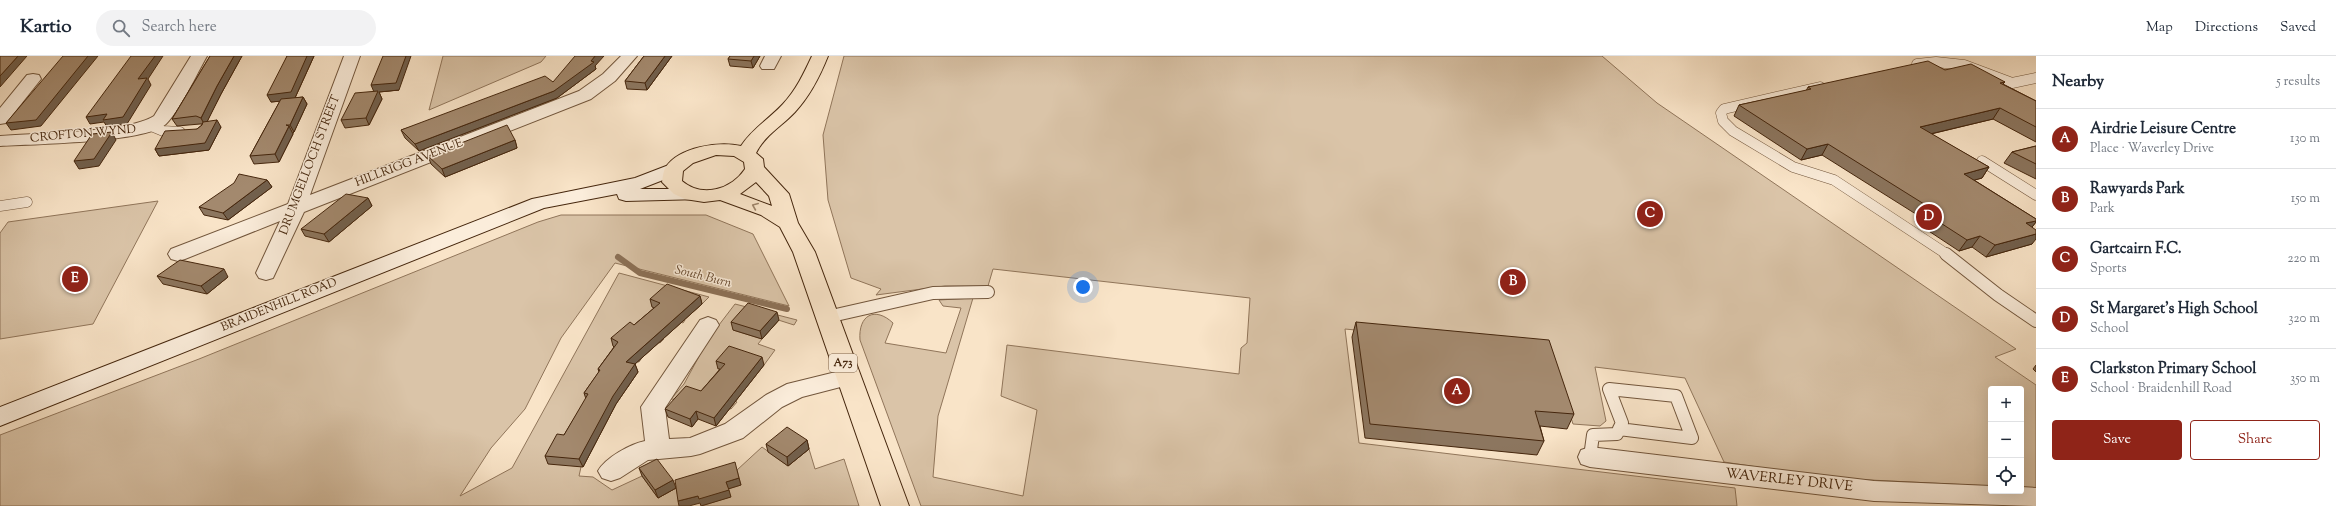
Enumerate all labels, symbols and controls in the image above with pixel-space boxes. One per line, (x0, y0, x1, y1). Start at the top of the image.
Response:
search box (96, 10, 376, 46)
text: Kartio (20, 14, 72, 41)
icon: search (110, 17, 132, 39)
text: Search here (142, 17, 217, 38)
text: Map (2146, 18, 2173, 38)
text: Directions (2195, 18, 2258, 38)
text: Saved (2280, 18, 2316, 38)
text: Nearby (2052, 70, 2104, 94)
text: 5 results (2276, 73, 2320, 91)
street label: DRUMGELLOCH STREET (275, 92, 345, 238)
text: Airdrie Leisure Centre (2090, 119, 2236, 140)
street label: CROFTON WYND (29, 120, 137, 148)
text: A (2060, 130, 2070, 148)
text: 130 m (2290, 130, 2320, 148)
street label: HILLRIGG AVENUE (352, 134, 466, 192)
text: Place · Waverley Drive (2090, 140, 2214, 158)
text: Rawyards Park (2090, 179, 2185, 200)
text: B (2061, 190, 2069, 208)
text: 150 m (2291, 190, 2320, 208)
pin: C (1637, 199, 1663, 229)
text: Park (2090, 200, 2115, 218)
pin: D (1916, 202, 1942, 232)
one-way arrow (752, 203, 760, 211)
text: Gartcairn F.C. (2090, 239, 2182, 260)
text: C (2060, 250, 2070, 268)
text: 220 m (2287, 250, 2320, 268)
text: Sports (2090, 260, 2127, 278)
water label: South Burn (673, 261, 733, 293)
pin: E (62, 264, 88, 294)
pin: B (1500, 267, 1526, 297)
street label: BRAIDENHILL ROAD (218, 273, 340, 337)
your location (1073, 277, 1093, 297)
text: St Margaret's High School (2090, 299, 2258, 320)
text: D (2060, 310, 2070, 328)
text: 320 m (2288, 310, 2320, 328)
text: School (2090, 320, 2129, 338)
road number: A73 (829, 354, 857, 372)
text: Clarkston Primary School (2090, 359, 2256, 380)
text: E (2061, 370, 2069, 388)
text: 350 m (2290, 370, 2320, 388)
pin: A (1444, 376, 1470, 406)
text: School · Braidenhill Road (2090, 380, 2232, 398)
map controls (1988, 386, 2024, 494)
button: + (1988, 386, 2024, 422)
button: Save (2052, 420, 2182, 460)
button: Share (2190, 420, 2320, 460)
button: − (1988, 422, 2024, 458)
button: locate (1988, 458, 2024, 494)
street label: WAVERLEY DRIVE (1724, 464, 1854, 498)

